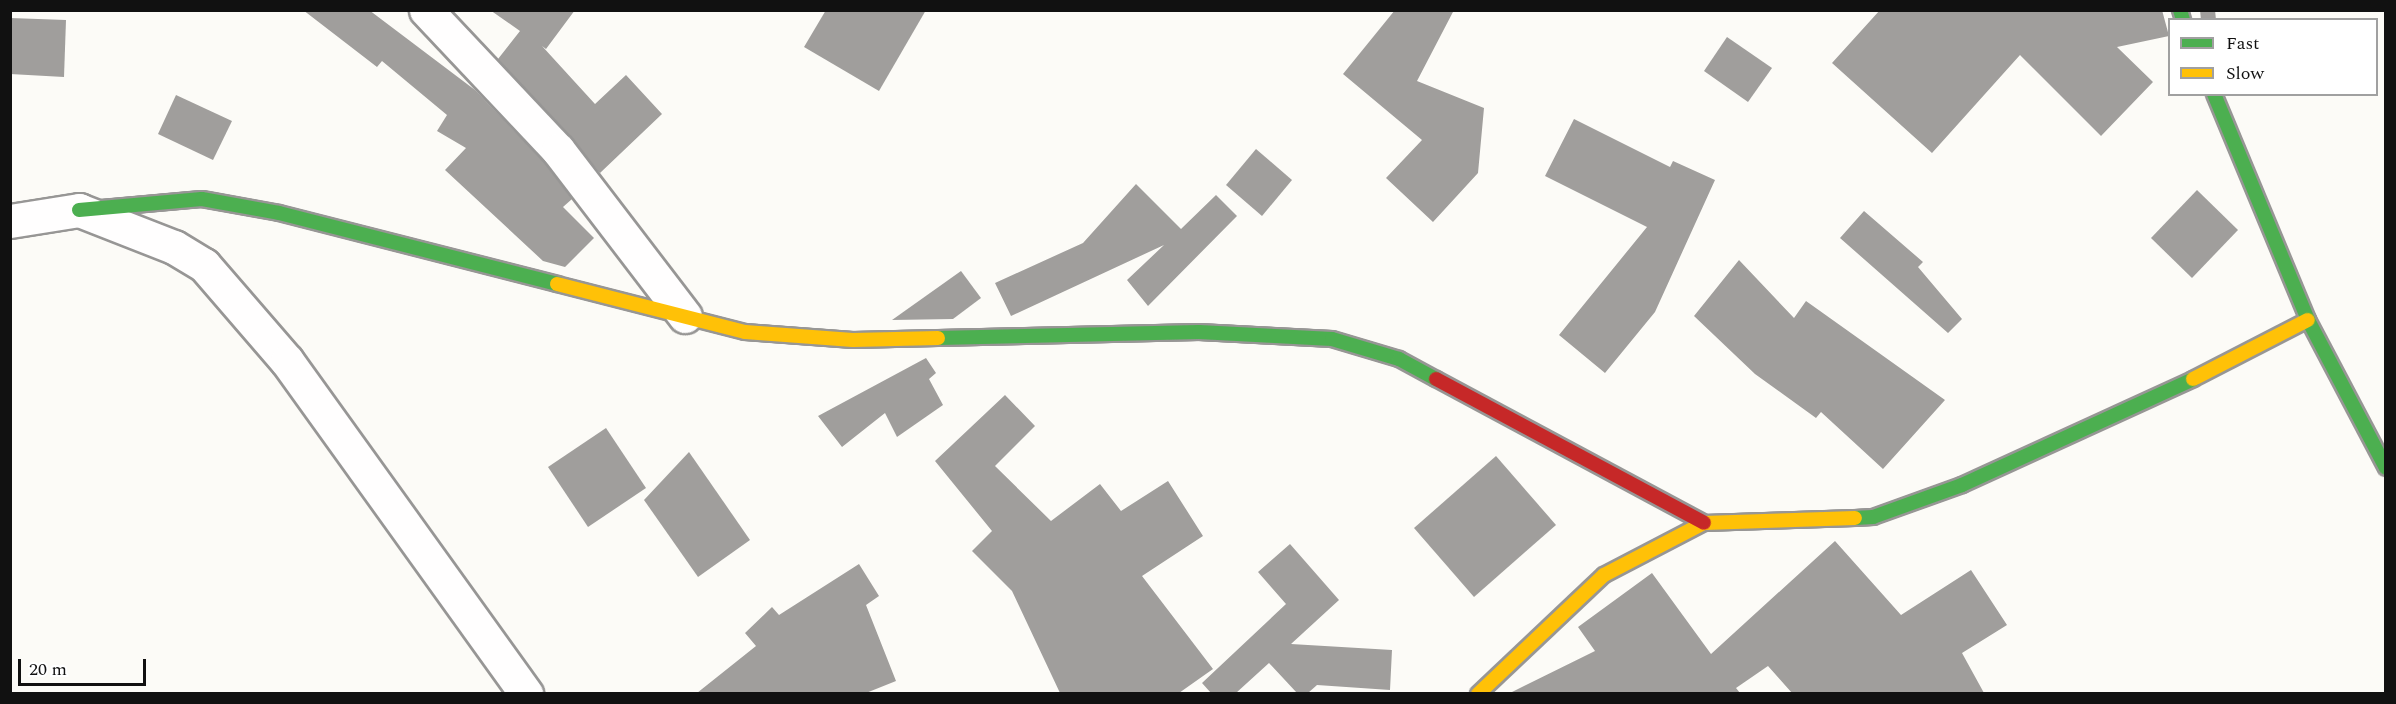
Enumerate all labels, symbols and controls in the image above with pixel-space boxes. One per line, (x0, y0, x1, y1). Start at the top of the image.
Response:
legend (2168, 18, 2378, 96)
text: Fast (2226, 30, 2259, 57)
text: Slow (2226, 60, 2264, 87)
scale bar (21, 647, 148, 685)
text: 20 m (29, 656, 67, 683)

